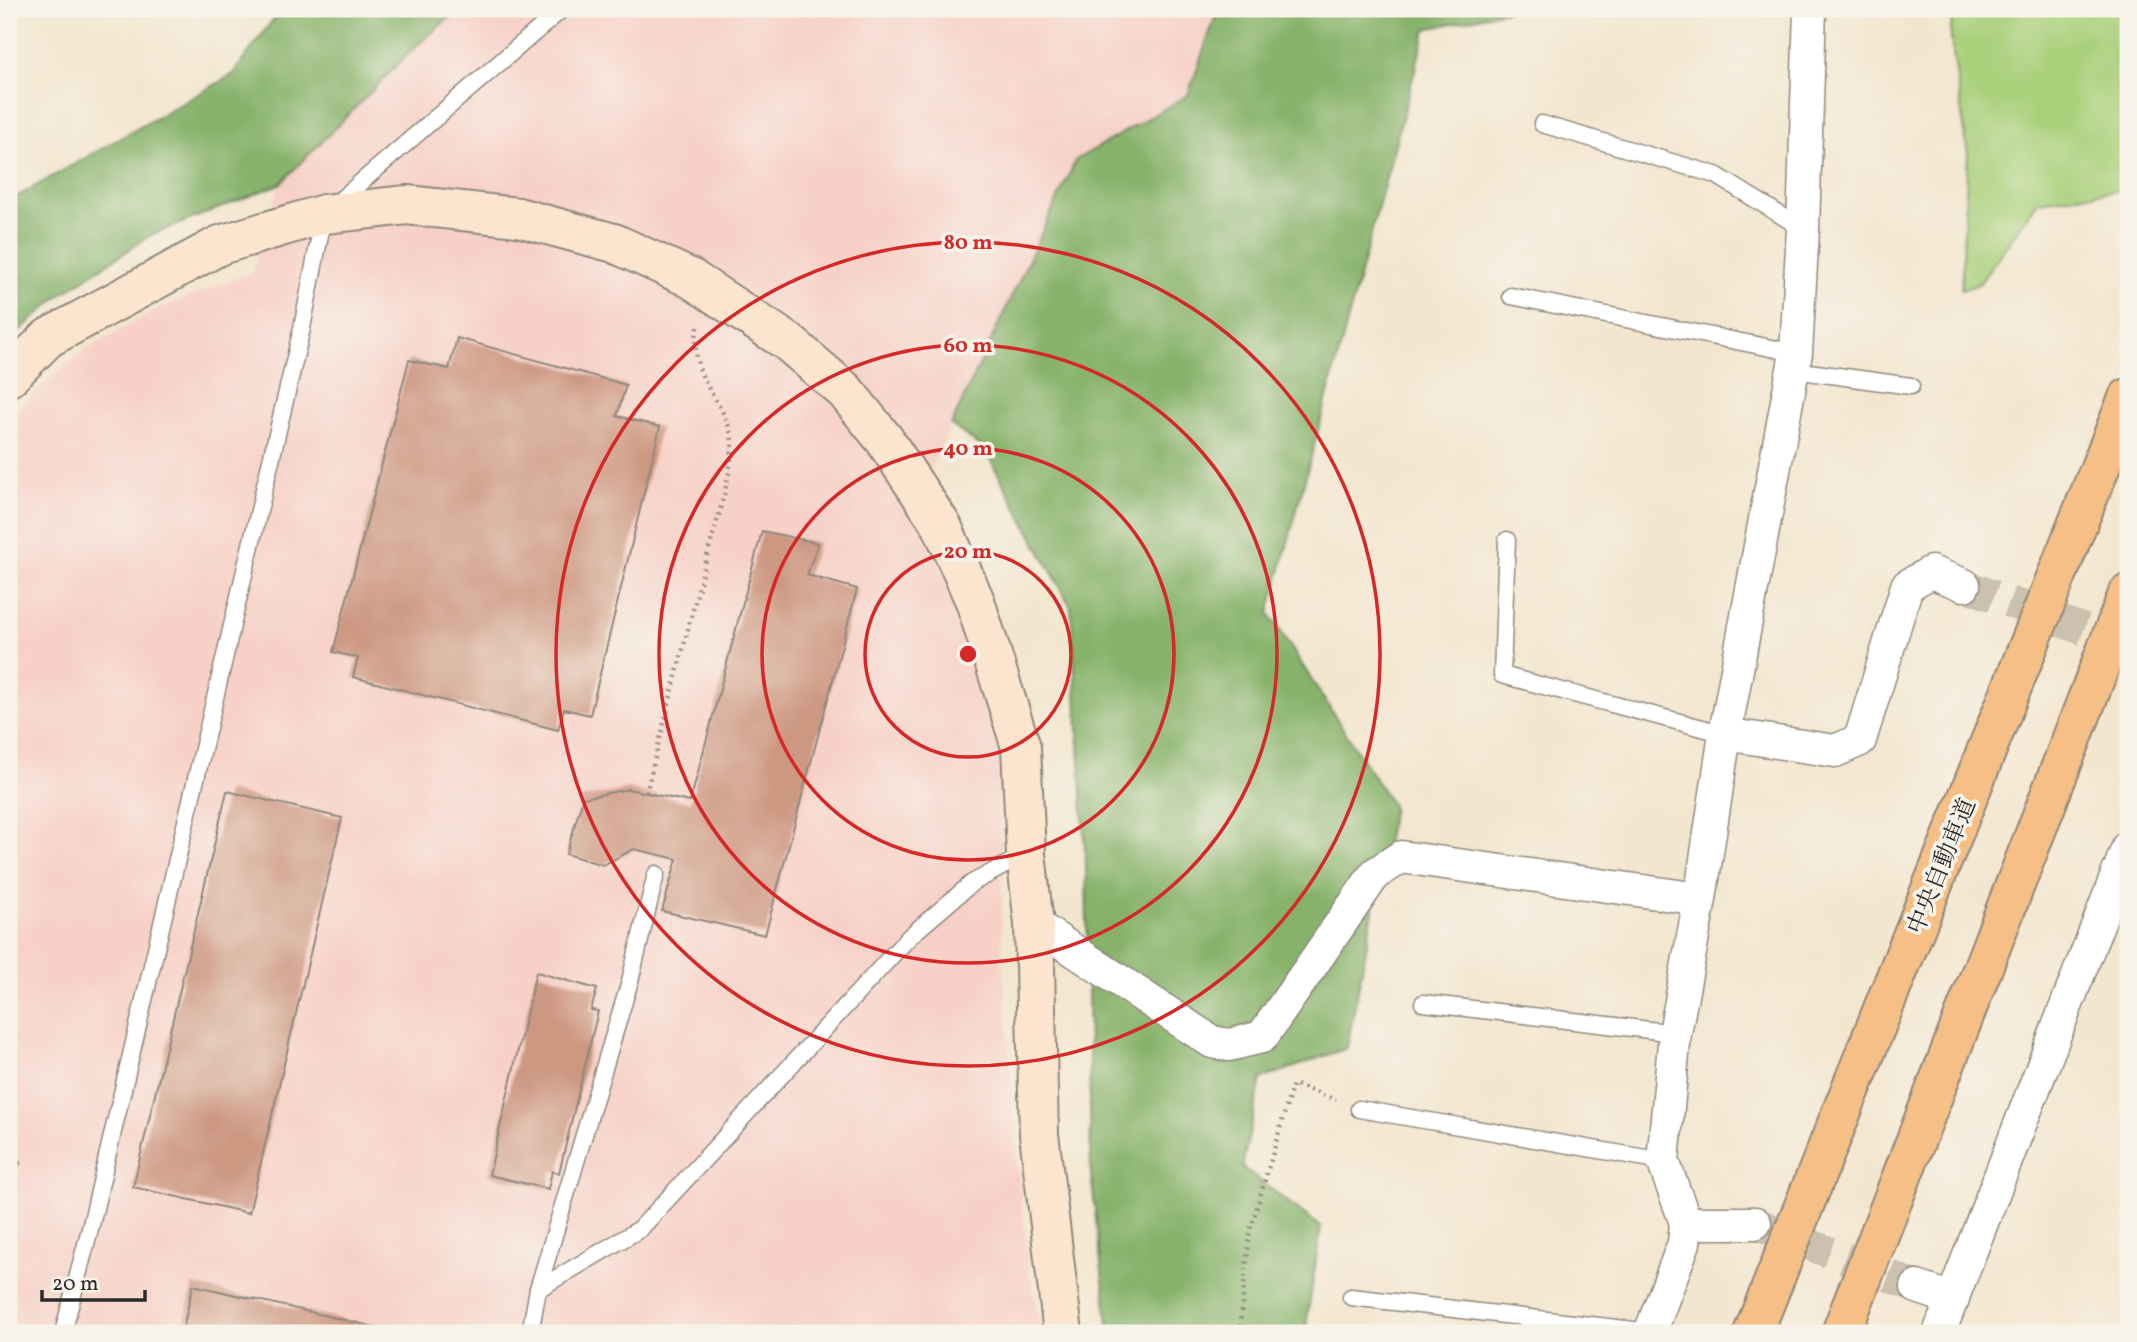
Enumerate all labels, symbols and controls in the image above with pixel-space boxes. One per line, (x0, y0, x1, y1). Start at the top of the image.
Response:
text: 80 m (944, 229, 992, 258)
text: 60 m (944, 332, 992, 361)
text: 40 m (943, 435, 993, 464)
text: 20 m (944, 538, 992, 567)
centre of rings (956, 642, 980, 666)
street label: 中央自動車道 (1900, 794, 1986, 940)
scale bar (42, 1258, 145, 1302)
text: 20 m (52, 1270, 98, 1299)

